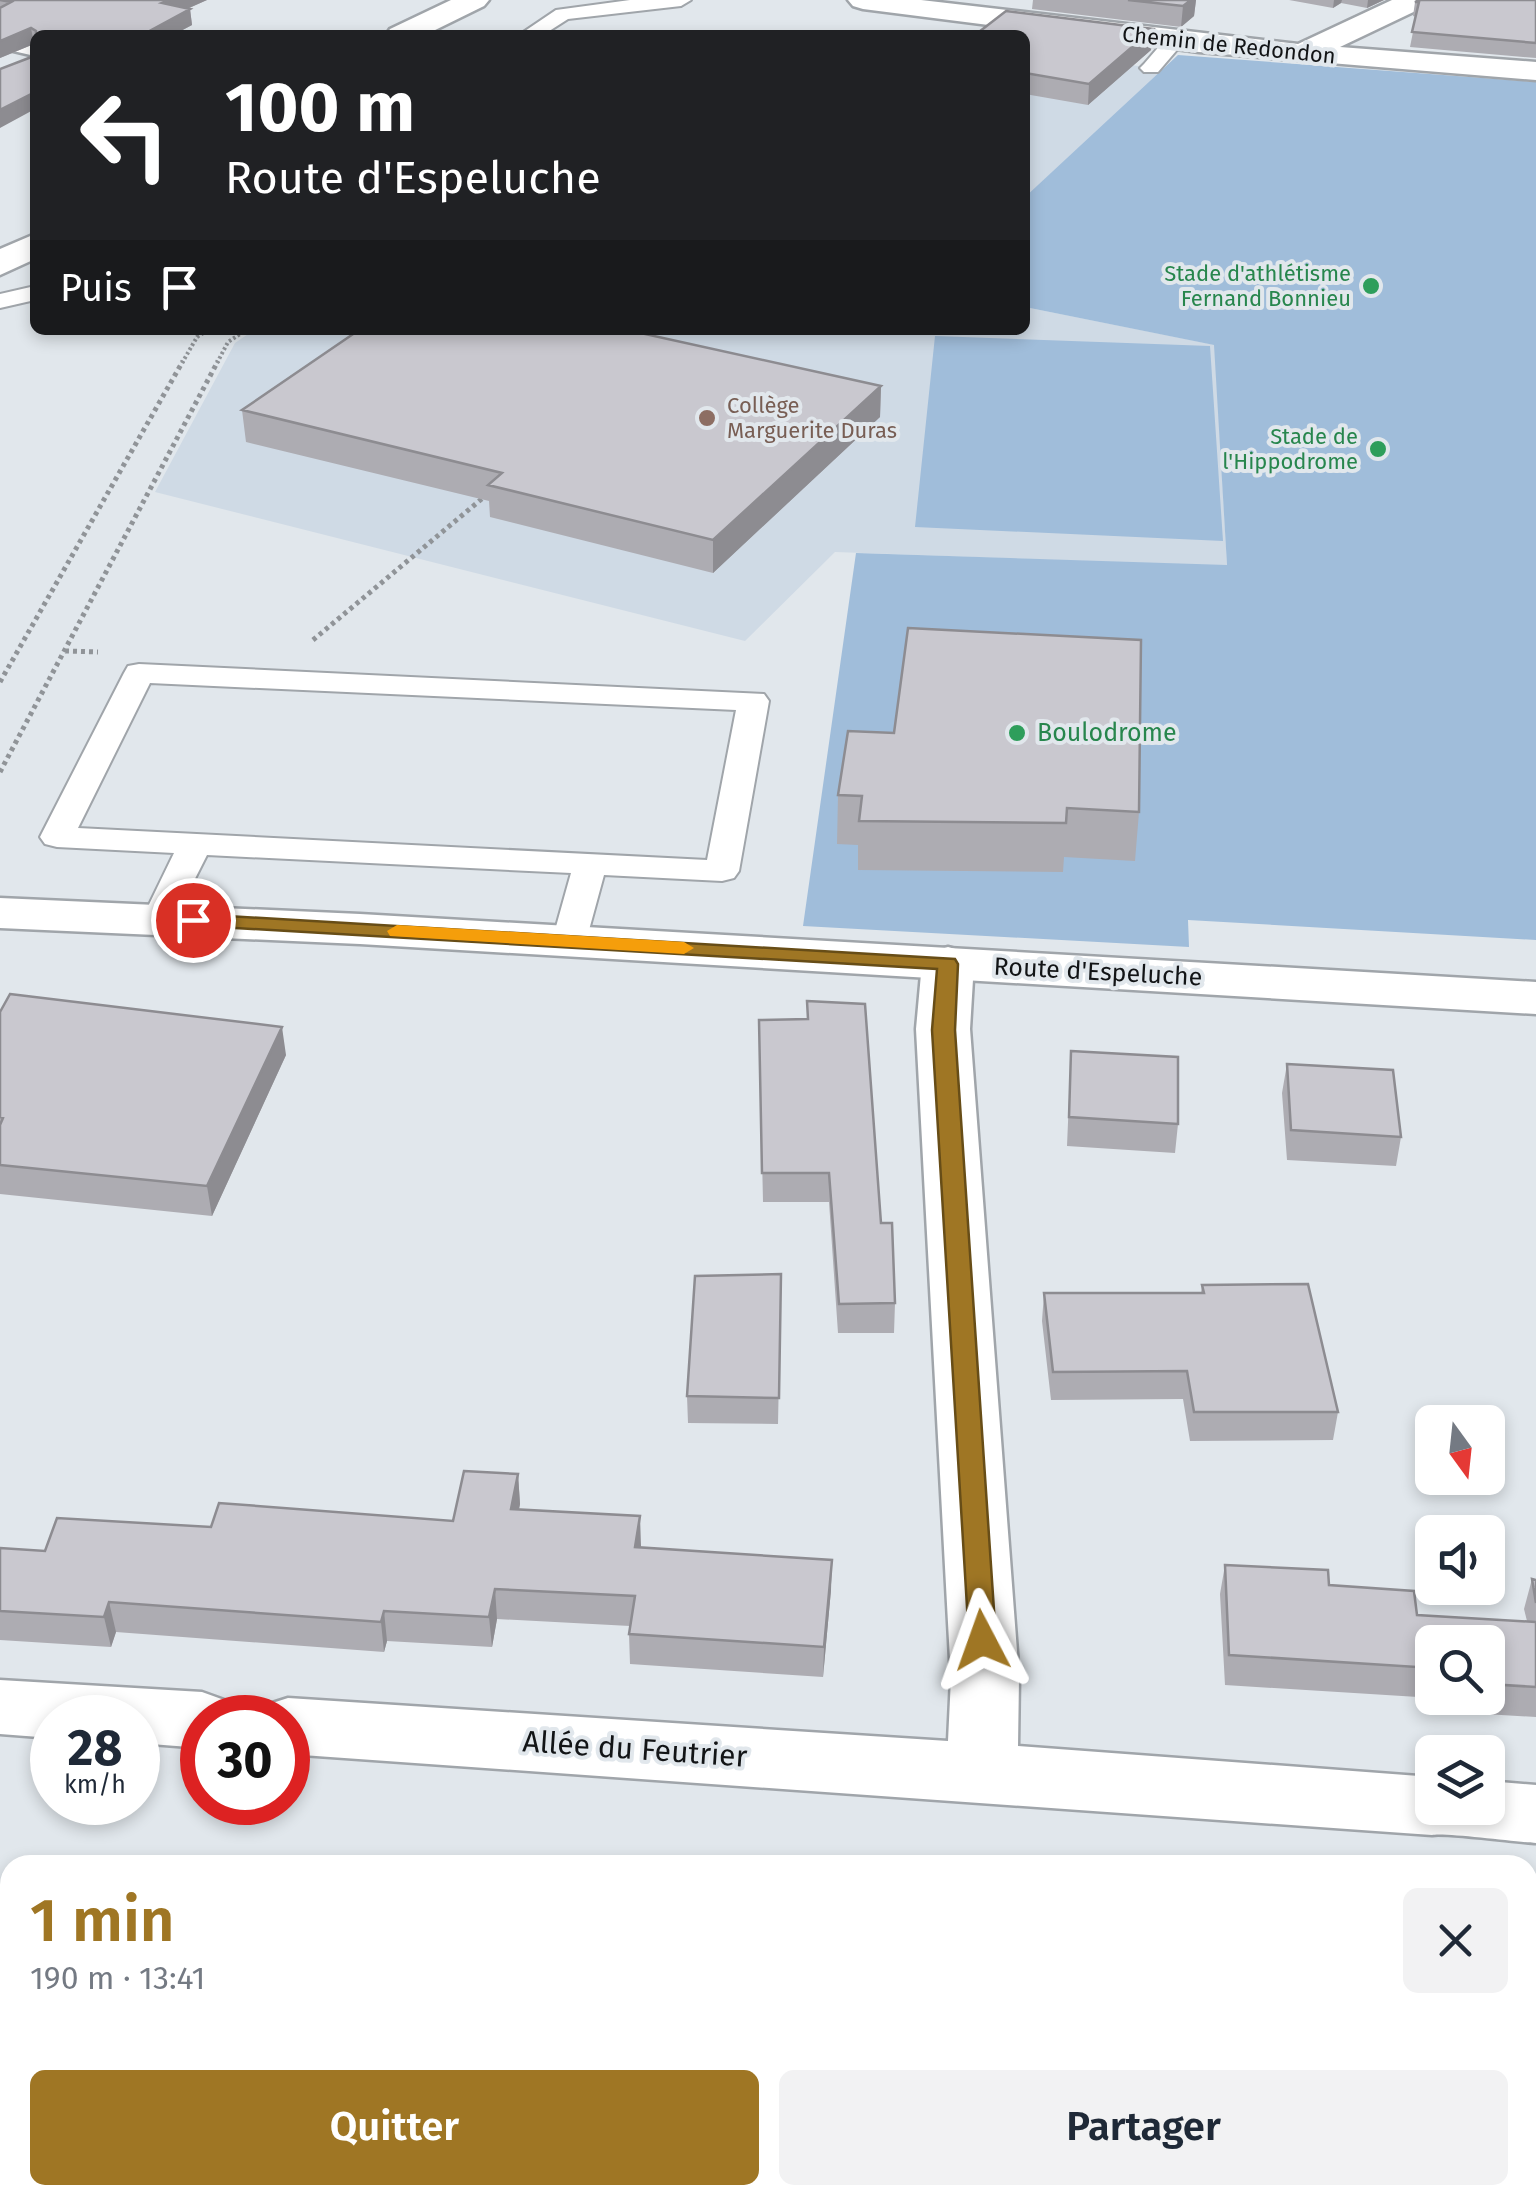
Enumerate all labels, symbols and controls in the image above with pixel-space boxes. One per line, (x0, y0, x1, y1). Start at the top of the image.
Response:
street label: Chemin de Redondon (1121, 20, 1337, 70)
text: 100 m (225, 66, 415, 150)
icon: left (60, 70, 190, 200)
text: Route d'Espeluche (225, 151, 601, 205)
icon: arrive (152, 260, 207, 315)
place label: Stade d'athlétisme Fernand Bonnieu (1164, 260, 1351, 312)
text: Puis (60, 265, 132, 311)
marker: Stade d'athlétisme Fernand Bonnieu (1360, 275, 1382, 297)
place label: Collège Marguerite Duras (727, 392, 897, 444)
marker: Collège Marguerite Duras (696, 407, 718, 429)
place label: Stade de l'Hippodrome (1222, 423, 1358, 475)
marker: Stade de l'Hippodrome (1367, 438, 1389, 460)
place label: Boulodrome (1037, 718, 1177, 748)
marker: Boulodrome (1006, 722, 1028, 744)
pin (151, 878, 236, 963)
icon: arrive (166, 893, 221, 948)
street label: Route d'Espeluche (993, 952, 1203, 992)
north arrow (1415, 1405, 1505, 1495)
map controls (1415, 1405, 1505, 1825)
button: sound (1415, 1515, 1505, 1605)
position arrow (930, 1588, 1034, 1692)
button: search (1415, 1625, 1505, 1715)
speed limit sign: 30 (180, 1695, 310, 1825)
text: 28 (68, 1718, 122, 1778)
street label: Allée du Feutrier (522, 1723, 749, 1775)
button: layers (1415, 1735, 1505, 1825)
text: km/h (64, 1770, 126, 1800)
text: 1 min (30, 1885, 175, 1957)
button: close (1403, 1888, 1508, 1993)
text: 190 m · 13:41 (30, 1959, 205, 1997)
button: Quitter (30, 2070, 759, 2185)
button: Partager (779, 2070, 1508, 2185)

